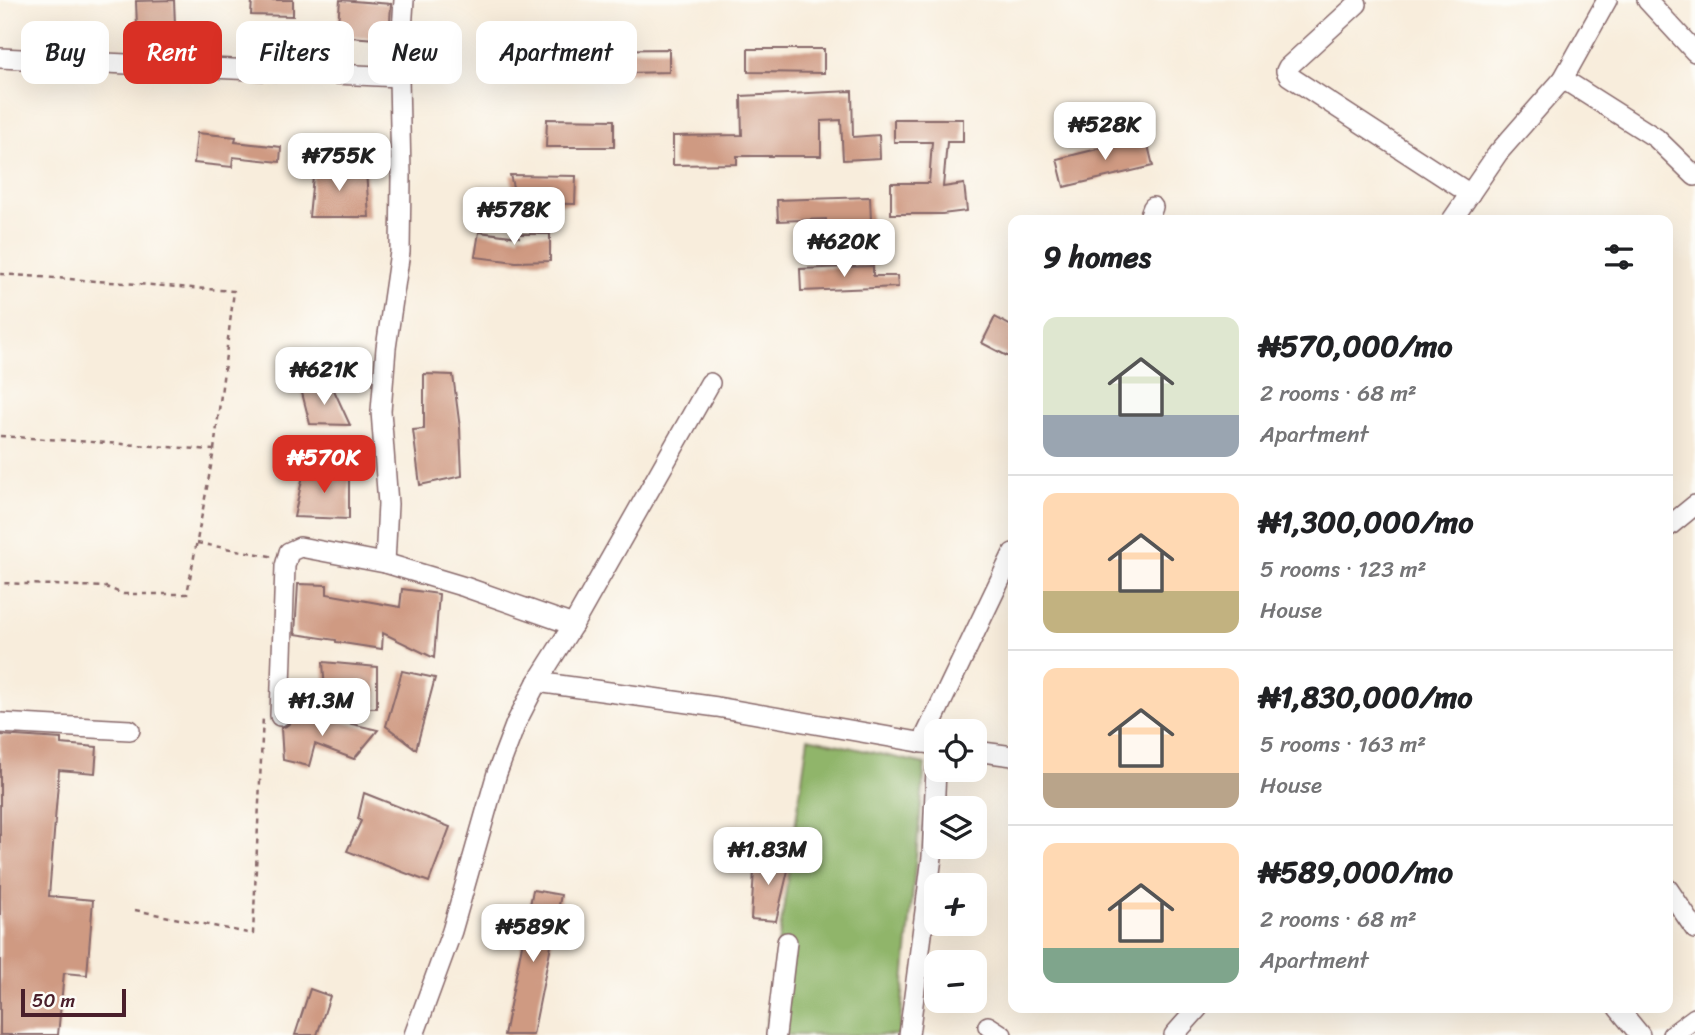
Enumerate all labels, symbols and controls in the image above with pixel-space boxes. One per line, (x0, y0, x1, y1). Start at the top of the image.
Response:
chip: Buy (21, 21, 109, 84)
chip: Rent (123, 21, 222, 84)
chip: Filters (236, 21, 354, 84)
chip: New (368, 21, 462, 84)
chip: Apartment (476, 21, 637, 84)
pin: ₦528K (1056, 102, 1154, 162)
text: ₦528K (1070, 104, 1140, 145)
pin: ₦755K (290, 134, 388, 193)
text: ₦755K (304, 135, 374, 176)
pin: ₦578K (465, 188, 563, 247)
text: ₦578K (479, 189, 549, 230)
pin: ₦620K (795, 219, 893, 279)
text: ₦620K (809, 221, 879, 262)
text: 9 homes (1043, 230, 1151, 284)
icon: filters (1600, 238, 1638, 276)
text: ₦570,000/mo (1260, 319, 1452, 373)
icon: home (1099, 345, 1183, 429)
pin: ₦621K (275, 348, 373, 407)
text: ₦621K (291, 349, 357, 390)
text: 2 rooms · 68 m² (1260, 373, 1417, 414)
text: Apartment (1260, 414, 1369, 455)
pin: ₦570K (275, 435, 373, 495)
text: ₦570K (288, 437, 360, 478)
text: ₦1,300,000/mo (1260, 495, 1473, 549)
icon: home (1099, 521, 1183, 605)
text: 5 rooms · 123 m² (1260, 549, 1427, 590)
text: House (1260, 590, 1322, 631)
text: ₦1,830,000/mo (1260, 670, 1473, 724)
pin: ₦1.3M (273, 678, 371, 738)
text: ₦1.3M (290, 680, 354, 721)
icon: home (1099, 696, 1183, 780)
map controls (924, 719, 987, 1013)
button: locate (924, 719, 987, 782)
text: 5 rooms · 163 m² (1260, 724, 1426, 765)
text: House (1260, 765, 1322, 806)
button: layers (924, 796, 987, 859)
pin: ₦1.83M (711, 828, 825, 887)
text: ₦1.83M (729, 829, 807, 870)
text: ₦589,000/mo (1260, 845, 1453, 899)
icon: home (1099, 871, 1183, 955)
button: + (924, 873, 987, 936)
text: 2 rooms · 68 m² (1260, 899, 1417, 940)
pin: ₦589K (484, 904, 582, 964)
text: ₦589K (497, 906, 569, 947)
text: Apartment (1260, 940, 1369, 981)
button: − (924, 950, 987, 1013)
text: 50 m (32, 984, 75, 1017)
scale bar (21, 986, 126, 1018)

